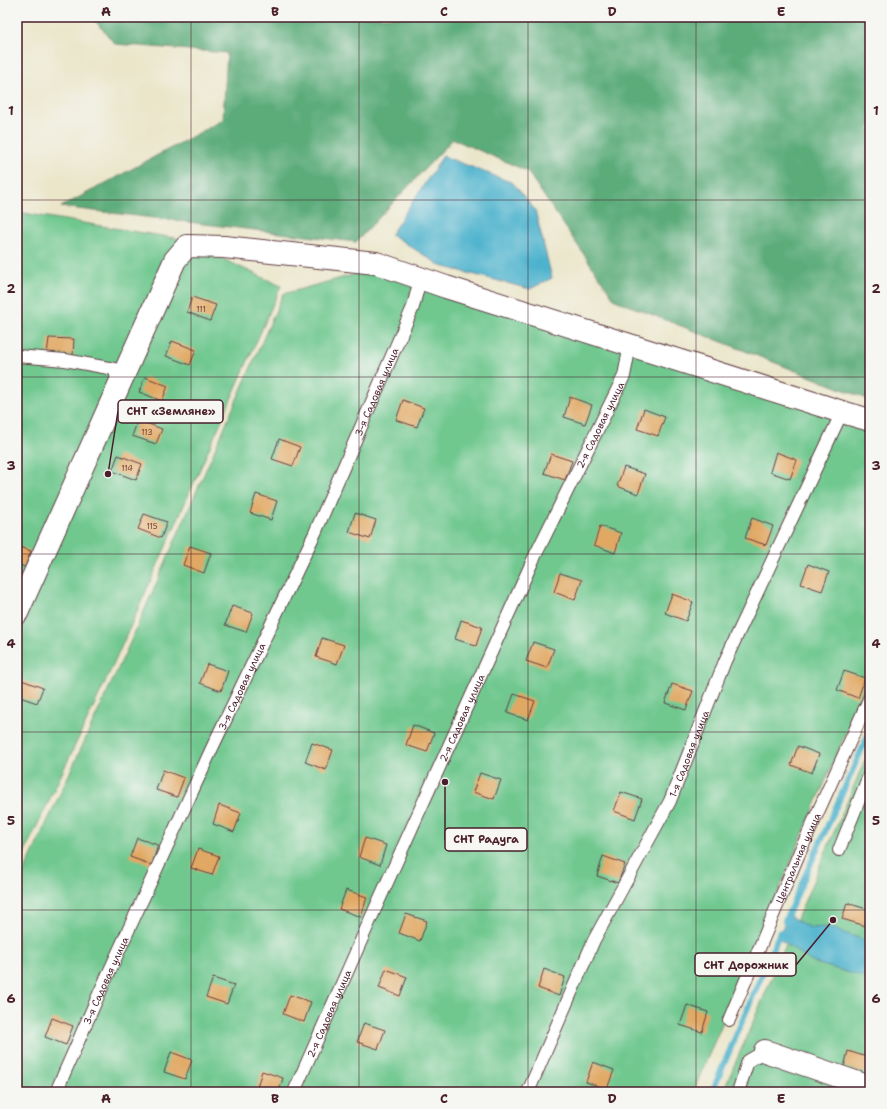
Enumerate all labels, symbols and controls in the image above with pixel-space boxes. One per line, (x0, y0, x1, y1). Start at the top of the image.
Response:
text: A (101, 3, 111, 20)
text: B (271, 3, 279, 20)
text: C (440, 3, 448, 20)
text: D (607, 3, 617, 20)
text: E (777, 3, 786, 20)
text: 1 (8, 102, 14, 119)
text: 1 (873, 102, 879, 119)
text: 2 (6, 280, 16, 297)
text: 2 (871, 280, 881, 297)
house number: 111 (196, 304, 206, 315)
street label: 3-я Садовая улица (352, 345, 402, 438)
street label: 2-я Садовая улица (573, 379, 627, 470)
callout: СНТ «Земляне» (118, 400, 223, 423)
text: СНТ «Земляне» (126, 404, 216, 419)
house number: 113 (141, 427, 153, 438)
text: 3 (6, 457, 16, 474)
text: 3 (871, 457, 881, 474)
house number: 114 (121, 463, 133, 474)
house number: 115 (146, 521, 158, 532)
text: 4 (6, 635, 16, 652)
text: 4 (871, 635, 881, 652)
street label: 3-я Садовая улица (216, 640, 269, 732)
street label: 2-я Садовая улица (437, 672, 488, 764)
street label: 1-я Садовая улица (666, 708, 712, 799)
street label: Центральная улица (773, 810, 824, 905)
text: 5 (7, 812, 15, 829)
text: 5 (872, 812, 880, 829)
callout: СНТ Радуга (445, 828, 527, 851)
text: СНТ Радуга (453, 832, 519, 847)
street label: 3-я Садовая улица (80, 934, 132, 1027)
callout: СНТ Дорожник (695, 953, 796, 976)
text: СНТ Дорожник (703, 958, 789, 973)
street label: 2-я Садовая улица (304, 967, 355, 1059)
text: 6 (6, 990, 16, 1007)
text: 6 (871, 990, 881, 1007)
text: A (101, 1090, 111, 1107)
text: B (271, 1090, 279, 1107)
text: C (440, 1090, 448, 1107)
text: D (607, 1090, 617, 1107)
text: E (777, 1090, 786, 1107)

